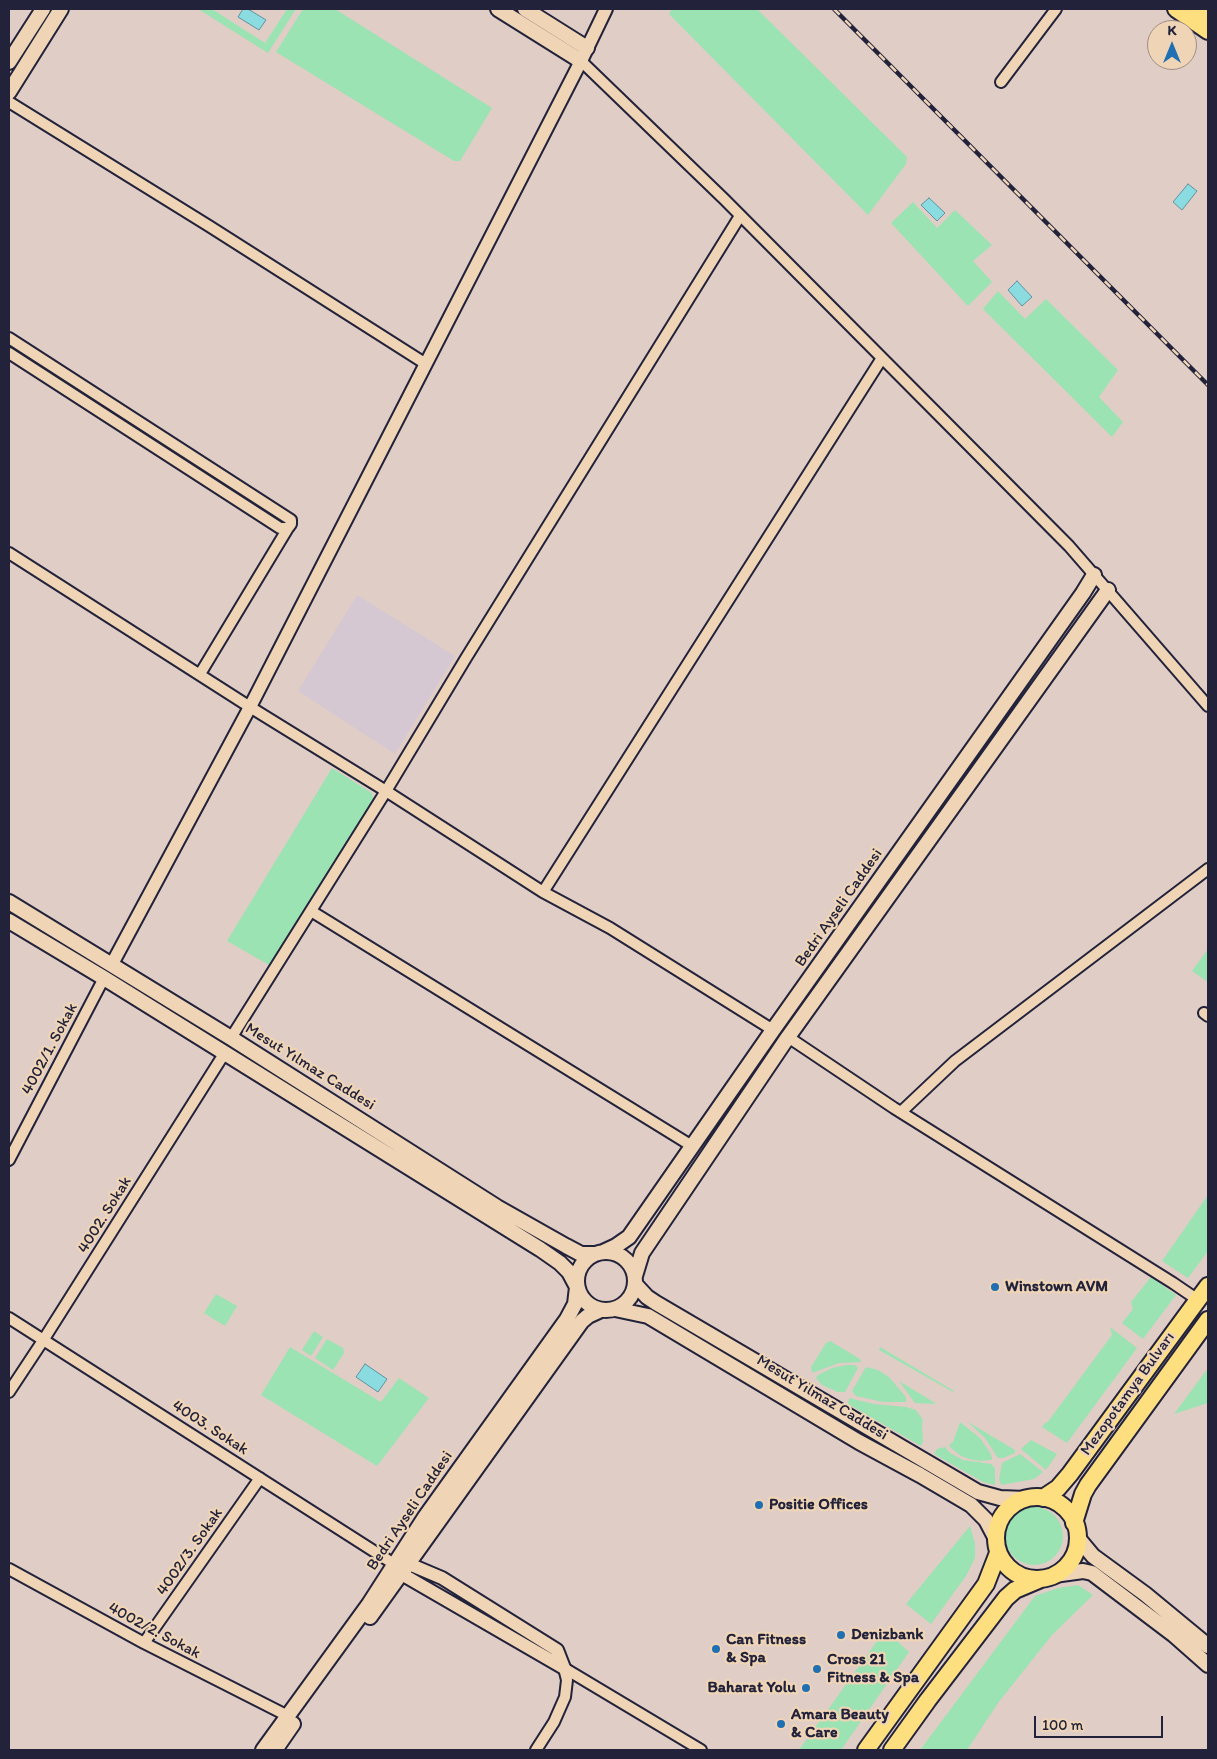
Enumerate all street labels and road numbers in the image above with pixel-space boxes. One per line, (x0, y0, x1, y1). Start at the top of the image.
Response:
street label: Bedri Ayseli Caddesi (791, 845, 887, 971)
street label: 4002/1. Sokak (18, 1000, 82, 1098)
street label: Mesut Yılmaz Caddesi (241, 1019, 379, 1115)
street label: 4002. Sokak (74, 1173, 136, 1257)
street label: Mezopotamya Bulvarı (1077, 1329, 1179, 1459)
street label: Mesut Yılmaz Caddesi (753, 1351, 891, 1445)
street label: 4003. Sokak (168, 1396, 252, 1460)
street label: Bedri Ayseli Caddesi (363, 1448, 457, 1574)
street label: 4002/3. Sokak (153, 1505, 227, 1599)
street label: 4002/2. Sokak (104, 1599, 204, 1663)

